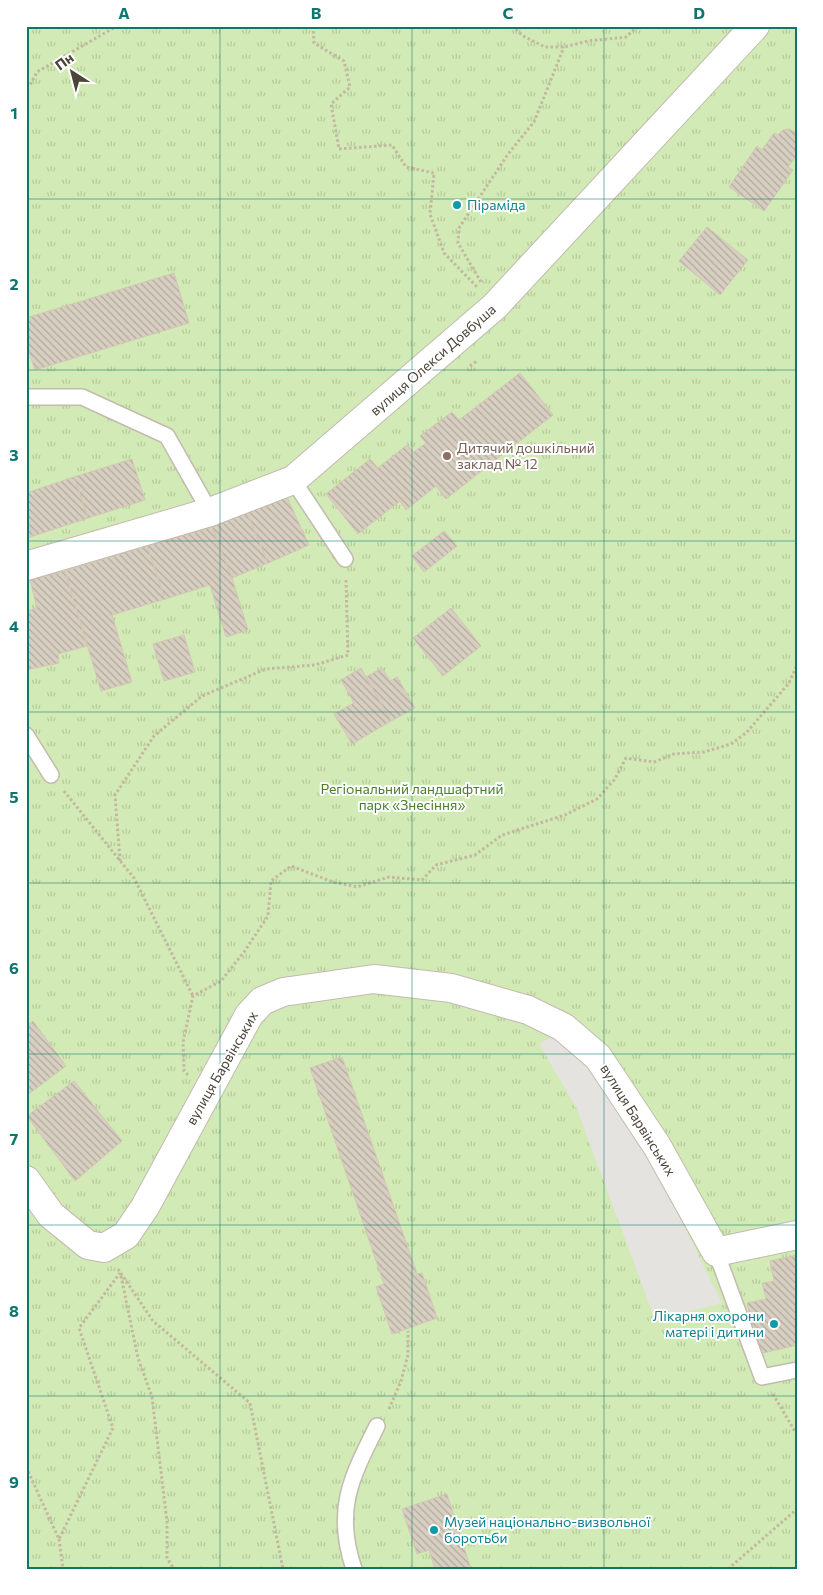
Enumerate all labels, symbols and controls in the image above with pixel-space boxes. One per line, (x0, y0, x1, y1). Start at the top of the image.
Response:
text: A (118, 3, 130, 22)
text: B (311, 3, 322, 22)
text: C (503, 3, 514, 22)
text: D (693, 3, 705, 22)
north arrow (48, 48, 98, 98)
text: Пн (52, 49, 77, 73)
text: 1 (10, 103, 18, 122)
place label: Піраміда (467, 196, 526, 213)
marker: Піраміда (451, 199, 463, 211)
text: 2 (9, 274, 19, 293)
street label: вулиця Олекси Довбуша (366, 300, 499, 419)
place label: Дитячий дошкільний заклад № 12 (457, 439, 595, 472)
text: 3 (9, 445, 19, 464)
marker: Дитячий дошкільний заклад № 12 (441, 450, 453, 462)
text: 4 (9, 616, 19, 635)
park label: Регіональний ландшафтний парк «Знесіння» (320, 780, 504, 813)
text: 5 (9, 787, 19, 806)
text: 6 (9, 958, 19, 977)
street label: вулиця Барвінських (182, 1007, 261, 1128)
street label: вулиця Барвінських (597, 1061, 680, 1179)
text: 7 (10, 1129, 19, 1148)
text: 8 (9, 1301, 19, 1320)
place label: Лікарня охорони матері і дитини (653, 1307, 764, 1340)
marker: Лікарня охорони матері і дитини (768, 1318, 780, 1330)
text: 9 (9, 1472, 19, 1491)
place label: Музей національно-визвольної боротьби (444, 1513, 651, 1546)
marker: Музей національно-визвольної боротьби (428, 1524, 440, 1536)

